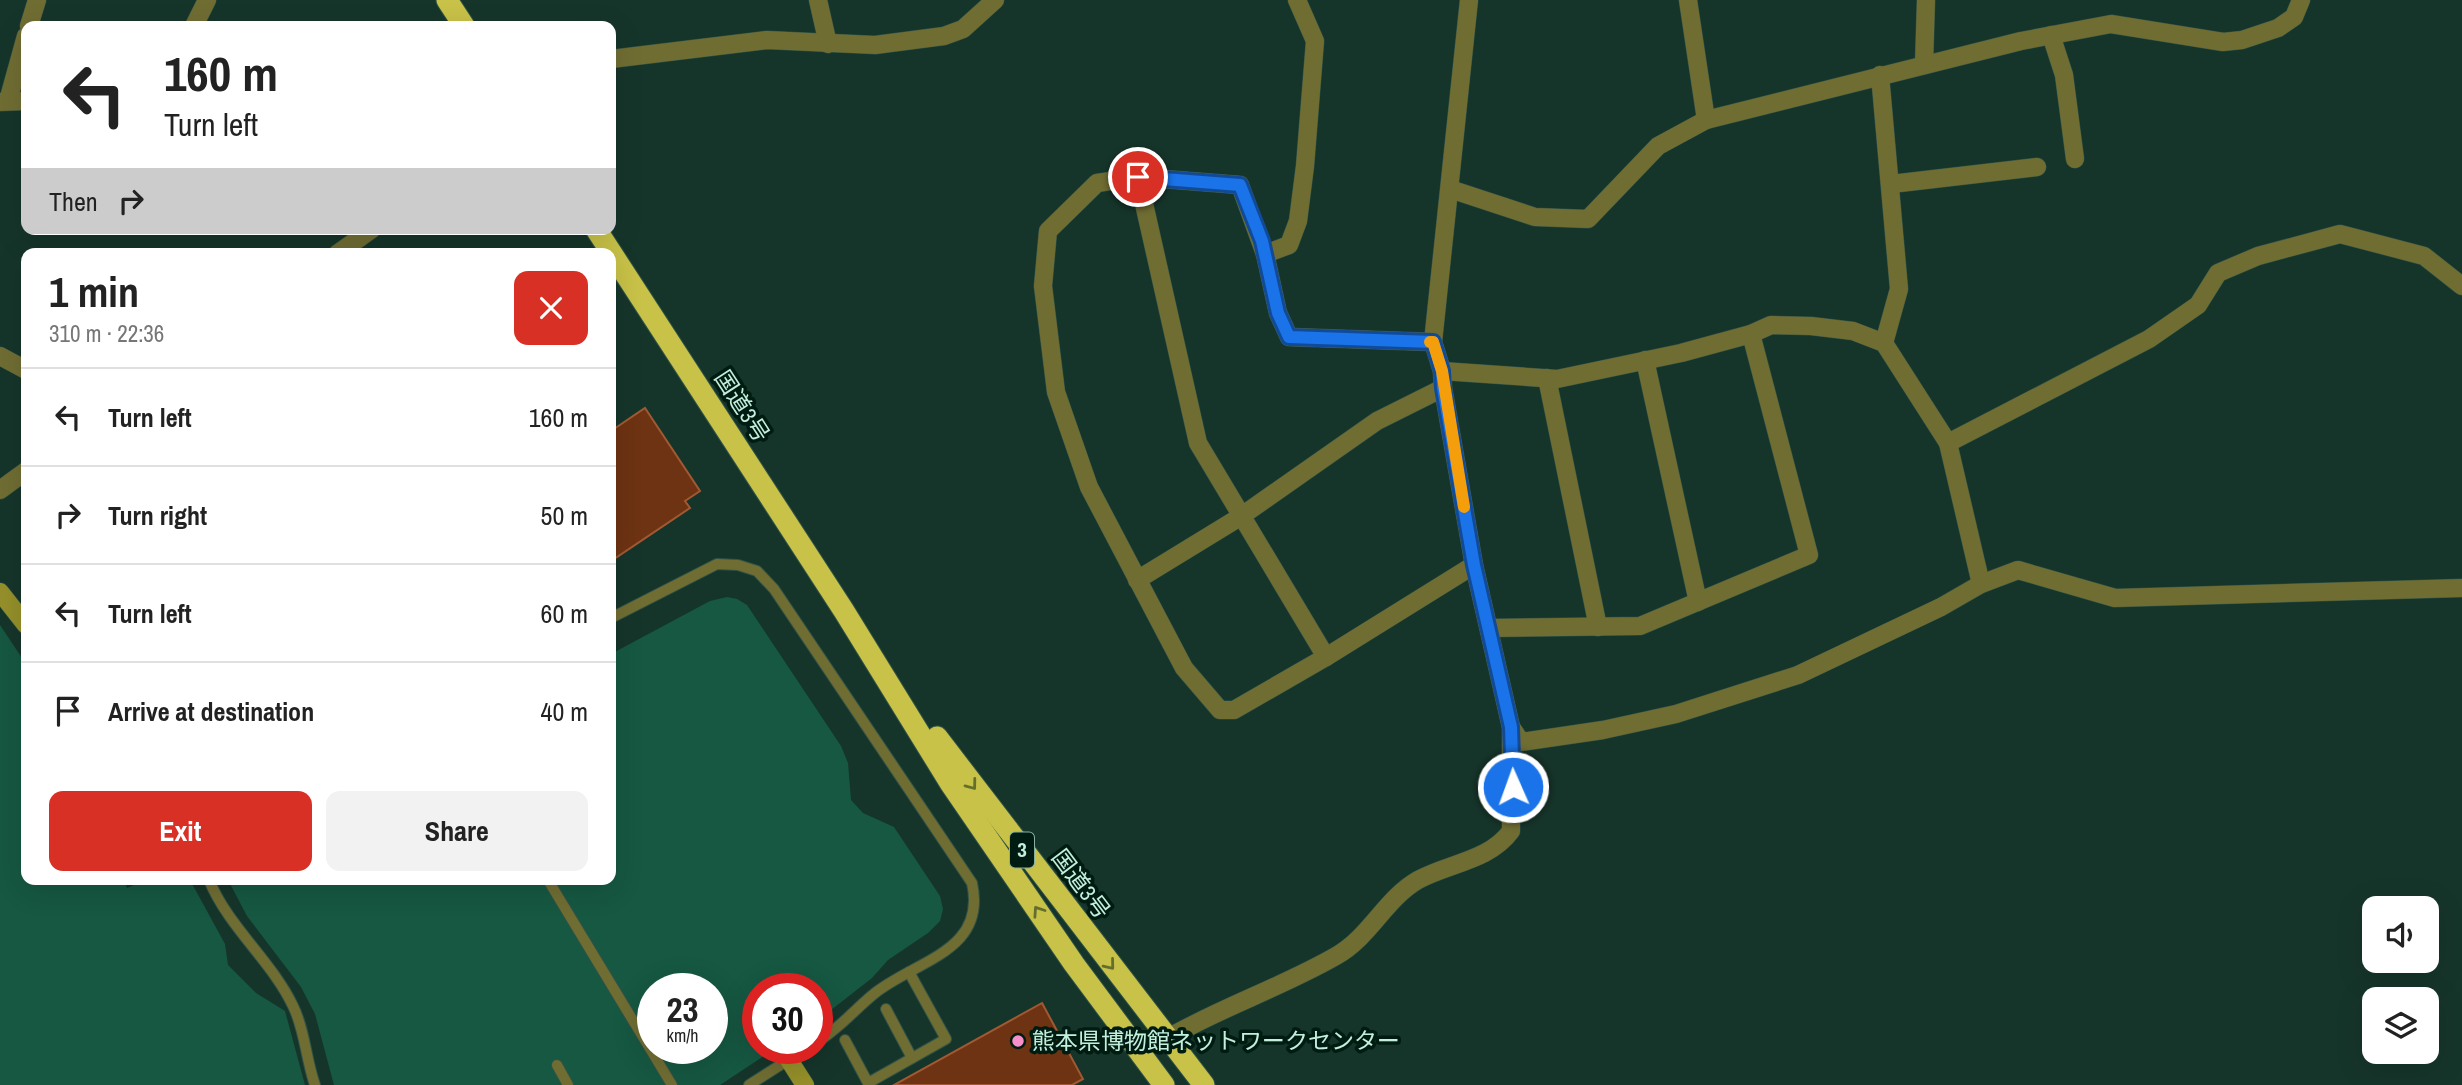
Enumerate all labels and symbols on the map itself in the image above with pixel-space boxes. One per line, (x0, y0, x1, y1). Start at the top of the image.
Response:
pin (1108, 147, 1168, 207)
street label: 国道3号 (708, 364, 777, 448)
position arrow (1476, 750, 1550, 824)
one-way arrow (963, 777, 976, 789)
road number: 3 (1010, 832, 1034, 868)
street label: 国道3号 (1045, 843, 1118, 925)
one-way arrow (1033, 906, 1046, 919)
one-way arrow (1102, 958, 1115, 970)
speed limit sign: 30 (742, 973, 833, 1064)
place label: 熊本県博物館ネットワークセンター (1032, 1025, 1400, 1056)
marker: 熊本県博物館ネットワークセンター (1010, 1033, 1026, 1049)

